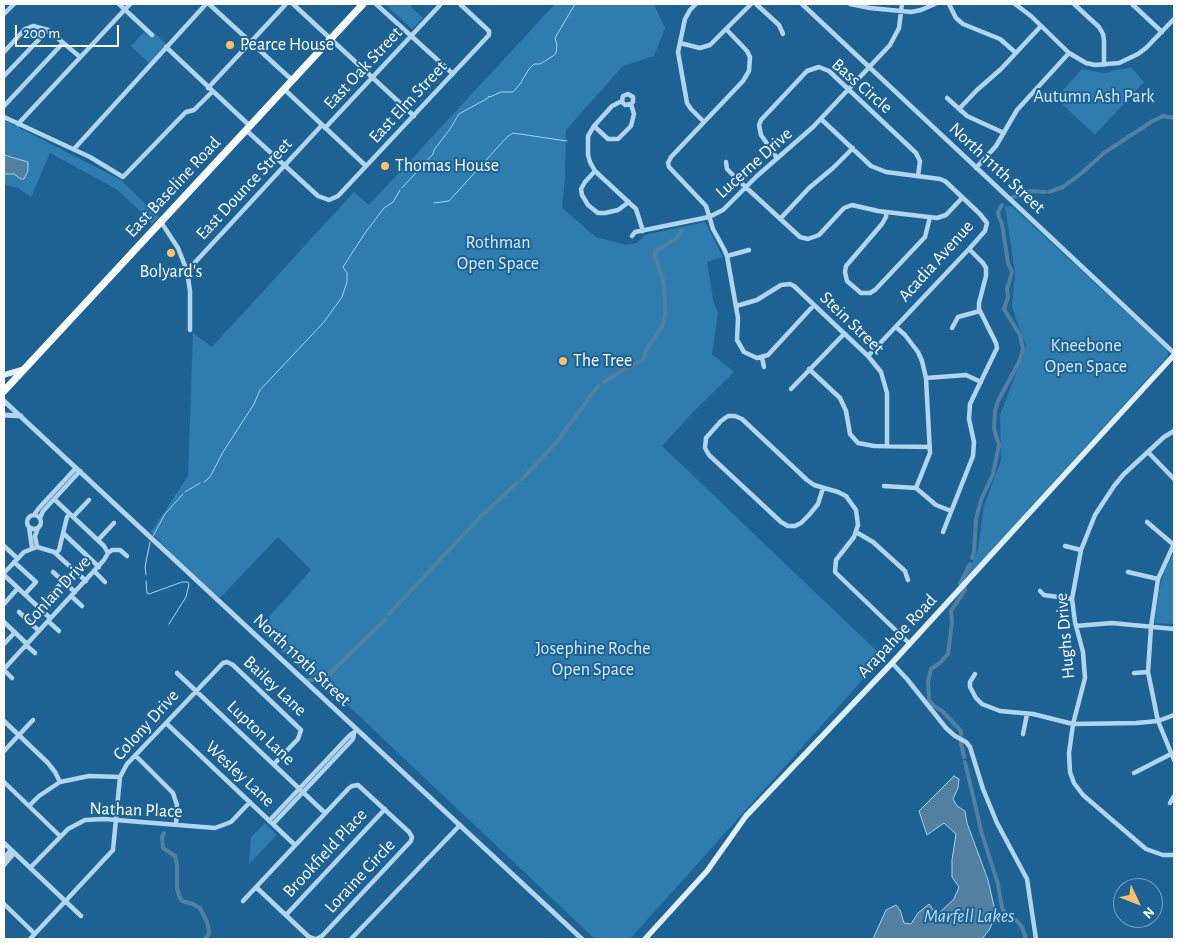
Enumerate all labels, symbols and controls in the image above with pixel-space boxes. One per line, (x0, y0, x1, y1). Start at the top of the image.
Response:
scale bar (18, 15, 121, 47)
street label: East Oak Street (319, 22, 407, 114)
text: 200 m (23, 26, 60, 41)
place label: Pearce House (240, 34, 334, 56)
marker: Pearce House (224, 39, 236, 51)
street label: Bass Circle (827, 54, 897, 118)
street label: East Elm Street (364, 56, 452, 148)
park label: Autumn Ash Park (1034, 86, 1154, 108)
street label: North 111th Street (944, 118, 1050, 218)
street label: Lucerne Drive (711, 123, 797, 203)
street label: East Baseline Road (121, 132, 225, 242)
street label: East Dounce Street (191, 134, 297, 244)
place label: Thomas House (395, 155, 499, 177)
marker: Thomas House (379, 160, 391, 172)
street label: Acadia Avenue (894, 216, 978, 306)
park label: Rothman Open Space (457, 232, 539, 274)
marker: Bolyard's (165, 247, 177, 259)
place label: Bolyard's (139, 261, 203, 283)
street label: Stein Street (815, 287, 889, 359)
park label: Kneebone Open Space (1045, 335, 1127, 378)
place label: The Tree (573, 350, 632, 372)
marker: The Tree (557, 355, 569, 367)
street label: Conlan Drive (19, 551, 95, 631)
street label: Arapahoe Road (853, 590, 941, 682)
street label: Hughs Drive (1050, 592, 1080, 680)
street label: North 119th Street (249, 609, 355, 711)
park label: Josephine Roche Open Space (535, 638, 651, 681)
street label: Bailey Lane (239, 651, 311, 721)
street label: Colony Drive (109, 685, 183, 765)
street label: Lupton Lane (222, 696, 300, 770)
street label: Wesley Lane (201, 736, 279, 812)
street label: Nathan Place (89, 798, 183, 822)
street label: Brookfield Place (278, 804, 372, 902)
street label: Loraine Circle (320, 834, 400, 918)
north arrow (1113, 878, 1163, 928)
text: N (1140, 904, 1157, 921)
water label: Marfell Lakes (924, 905, 1014, 927)

